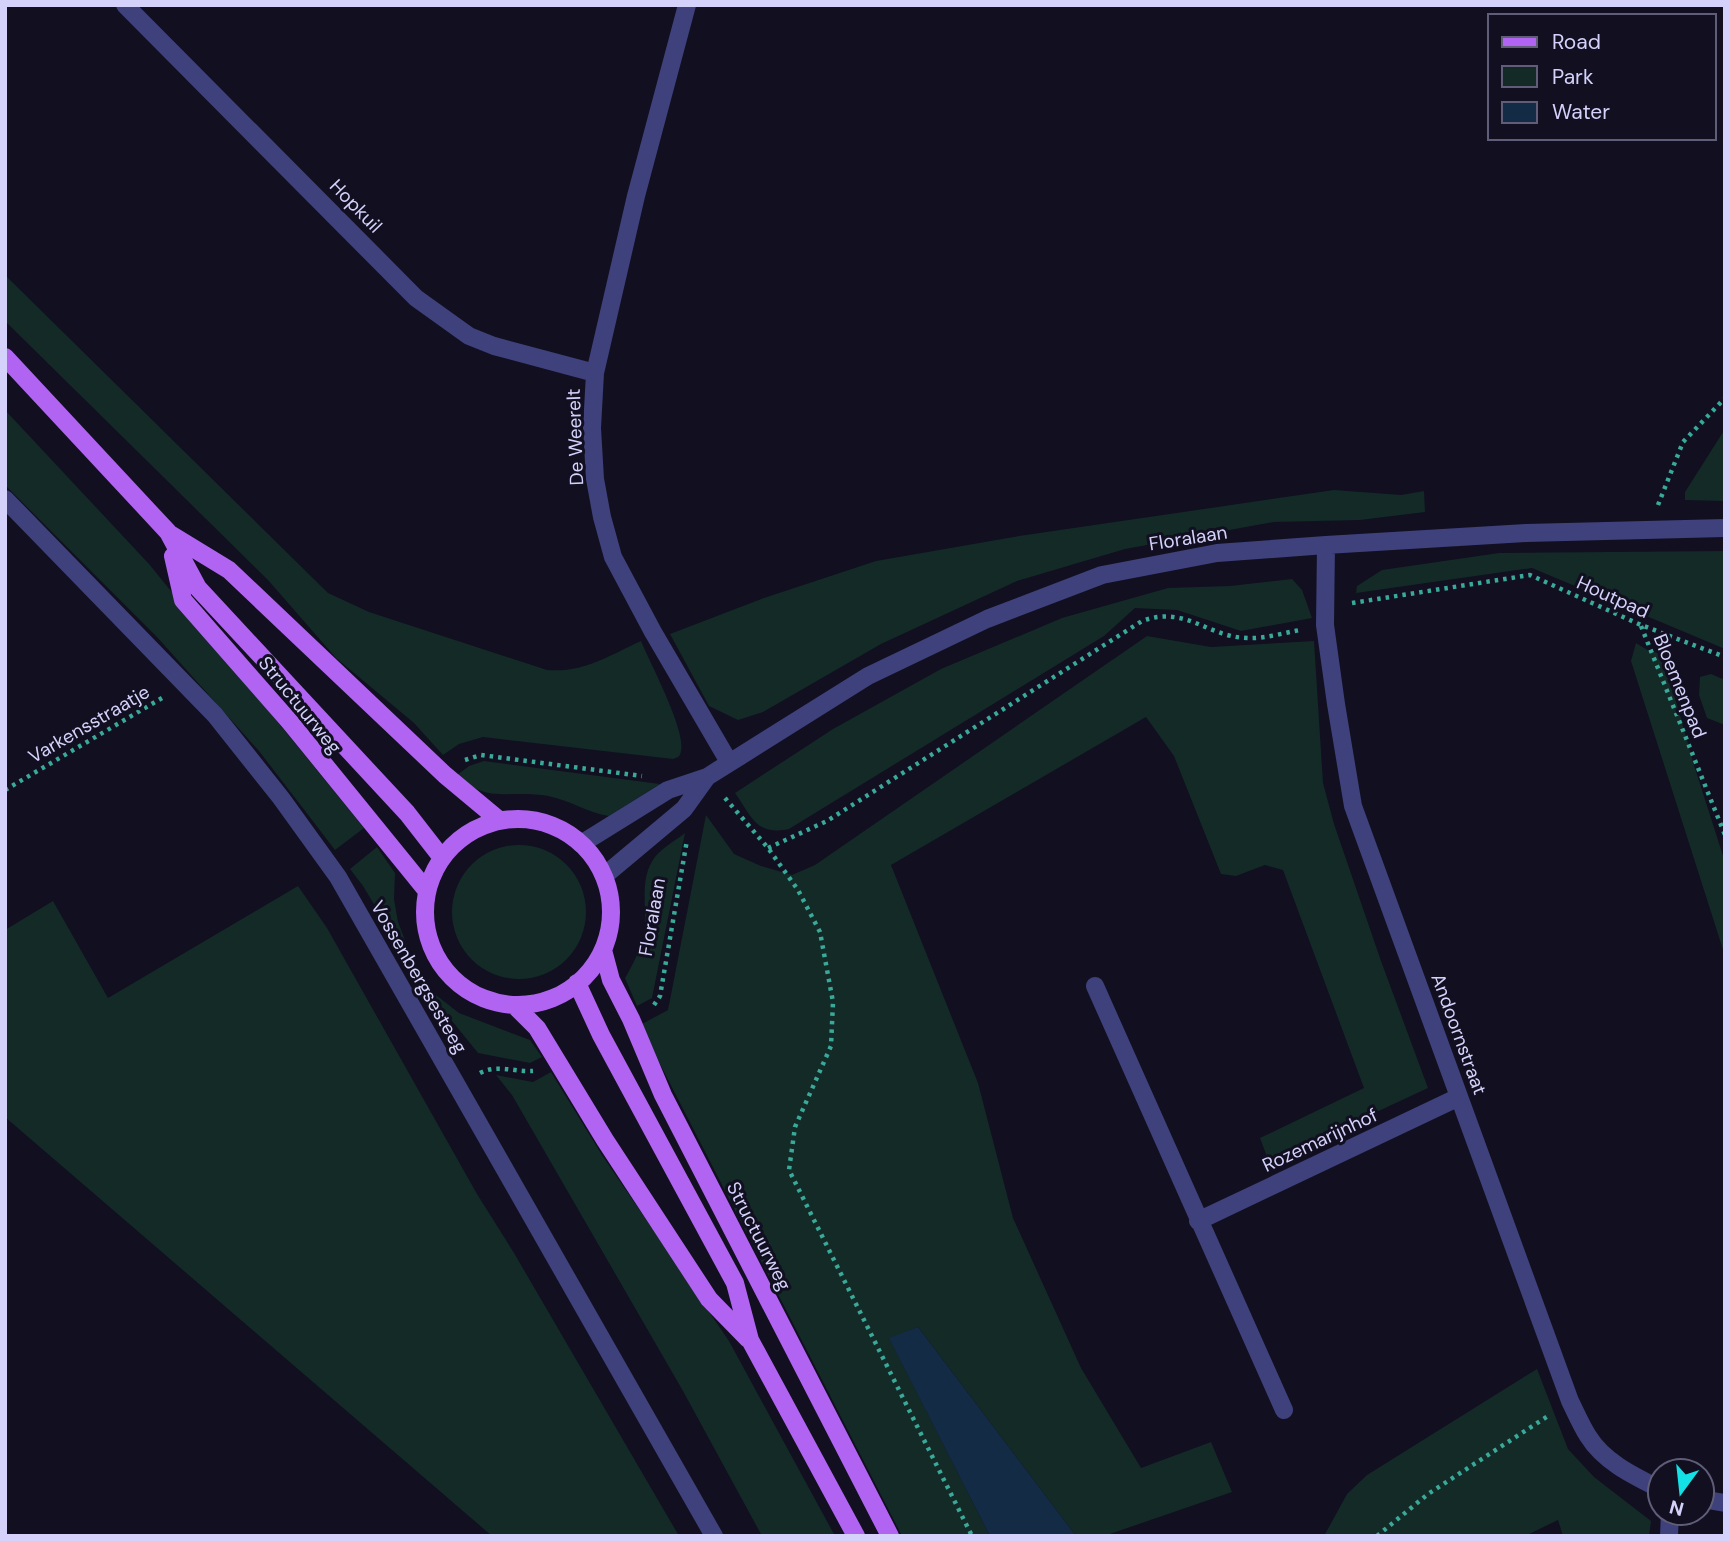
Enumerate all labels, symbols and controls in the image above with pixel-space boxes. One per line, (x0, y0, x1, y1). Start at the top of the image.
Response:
legend (1488, 14, 1716, 140)
text: Road (1552, 28, 1601, 56)
text: Park (1552, 63, 1594, 91)
text: Water (1552, 98, 1610, 126)
street label: Hopkuil (324, 174, 388, 238)
street label: De Weerelt (561, 388, 589, 486)
street label: Floralaan (1147, 519, 1229, 557)
street label: Houtpad (1573, 570, 1653, 624)
street label: Bloemenpad (1648, 630, 1712, 742)
street label: Structuurweg (253, 651, 347, 759)
street label: Varkensstraatje (24, 679, 154, 769)
street label: Floralaan (633, 876, 671, 958)
street label: Vossenbergsesteeg (365, 896, 473, 1058)
street label: Andoornstraat (1425, 970, 1493, 1098)
street label: Rozemarijnhof (1258, 1102, 1382, 1178)
street label: Structuurweg (721, 1177, 797, 1295)
north arrow (1646, 1457, 1716, 1527)
text: N (1667, 1494, 1687, 1522)

